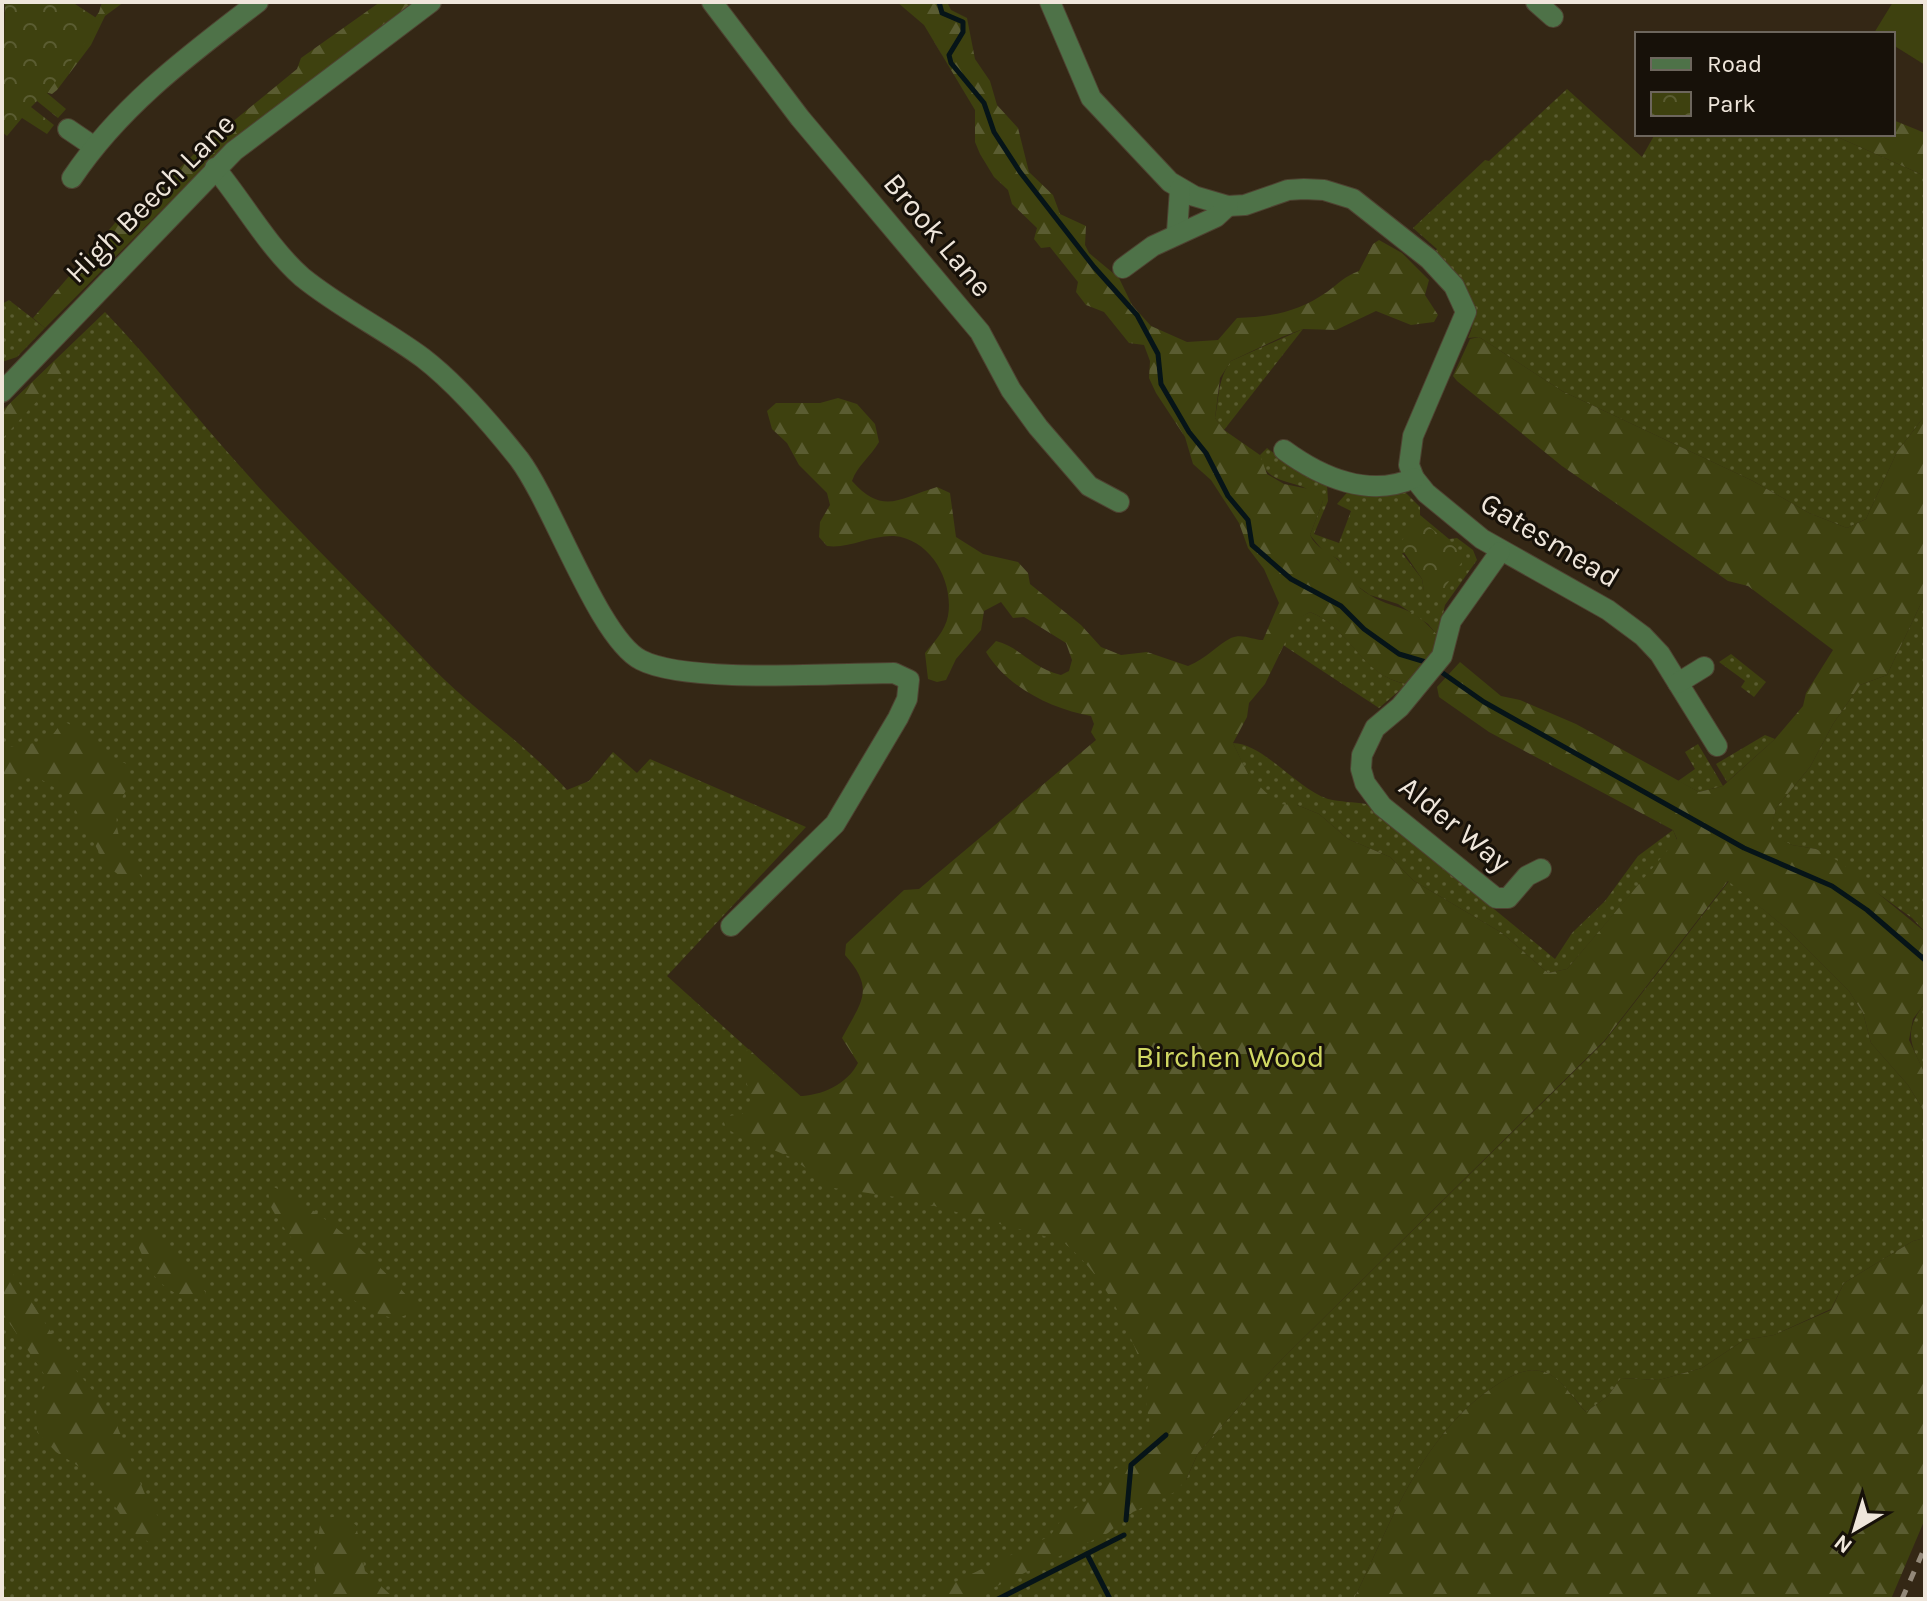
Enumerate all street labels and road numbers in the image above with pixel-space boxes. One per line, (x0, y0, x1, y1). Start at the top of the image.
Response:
street label: High Beech Lane (58, 106, 242, 290)
street label: Brook Lane (876, 166, 1000, 304)
street label: Gatesmead (1474, 484, 1626, 596)
street label: Alder Way (1392, 768, 1518, 880)

